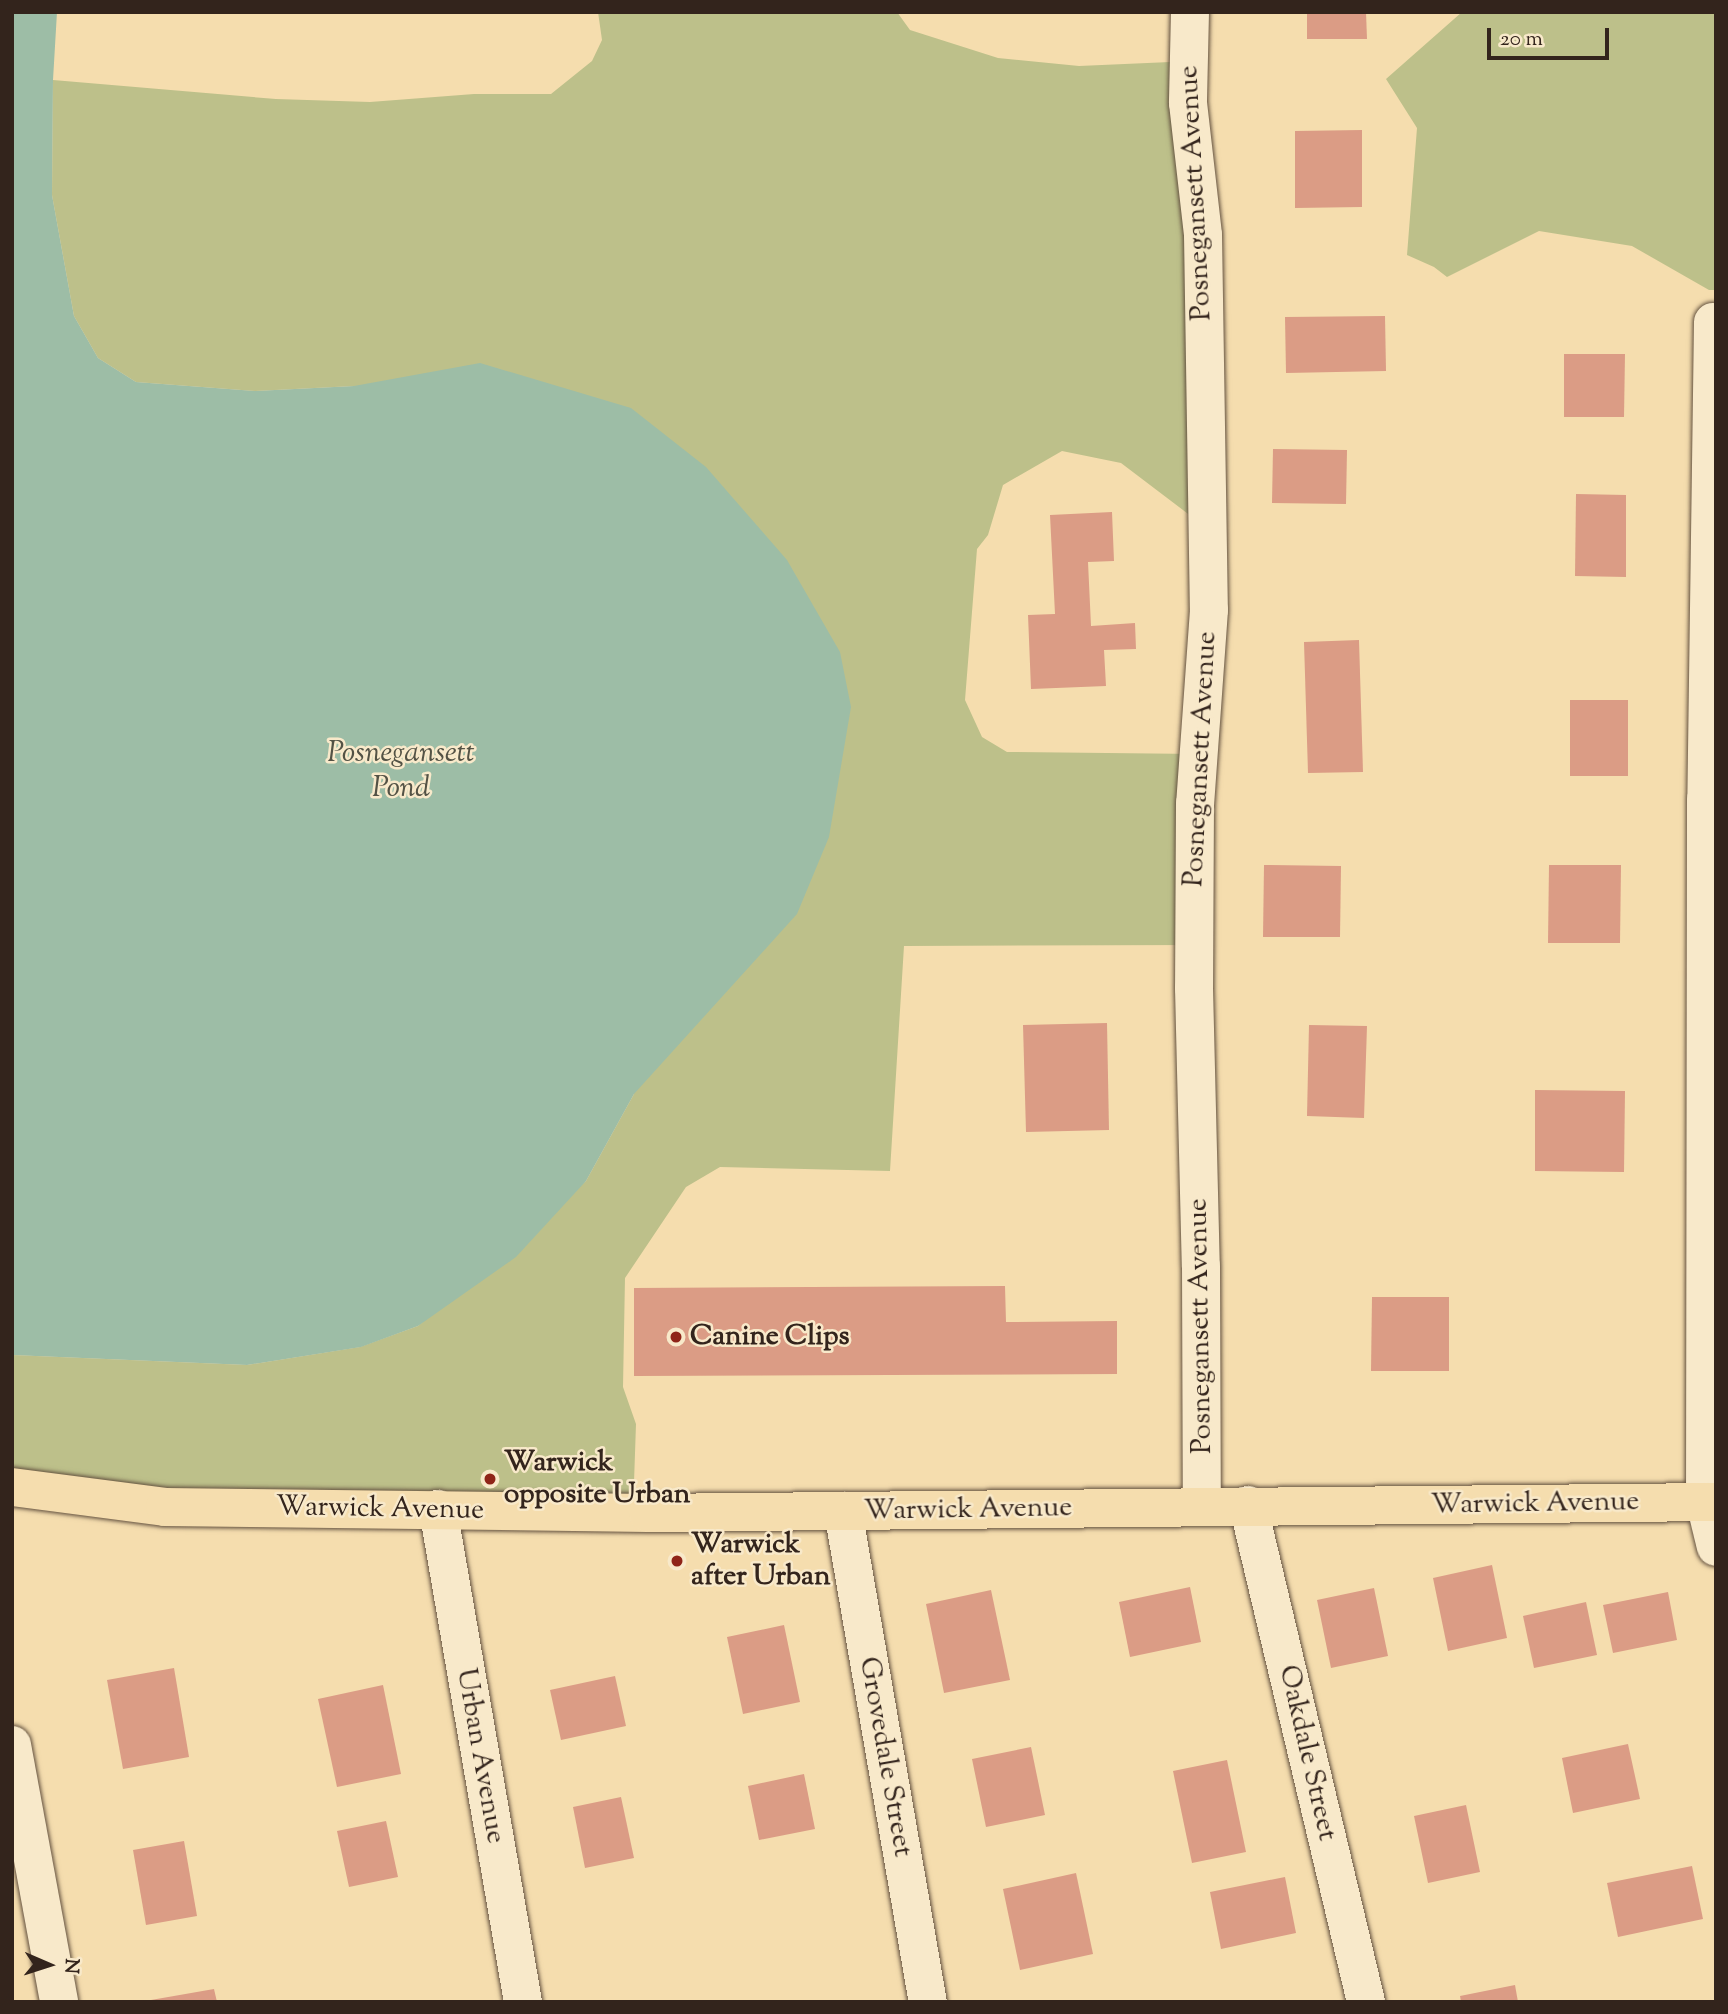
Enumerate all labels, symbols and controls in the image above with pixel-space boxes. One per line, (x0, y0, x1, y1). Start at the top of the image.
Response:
scale bar (1490, 14, 1612, 58)
text: 20 m (1500, 25, 1543, 55)
street label: Posnegansett Avenue (1173, 64, 1219, 322)
street label: Posnegansett Avenue (1178, 630, 1224, 888)
water label: Posnegansett Pond (327, 736, 475, 806)
street label: Posnegansett Avenue (1182, 1198, 1220, 1454)
place label: Canine Clips (690, 1320, 850, 1354)
marker: Canine Clips (668, 1329, 684, 1345)
place label: Warwick opposite Urban (504, 1446, 690, 1512)
marker: Warwick opposite Urban (482, 1471, 498, 1487)
street label: Warwick Avenue (1430, 1485, 1640, 1523)
street label: Warwick Avenue (275, 1490, 485, 1528)
street label: Warwick Avenue (863, 1491, 1073, 1529)
place label: Warwick after Urban (691, 1528, 830, 1594)
marker: Warwick after Urban (669, 1553, 685, 1569)
street label: Grovedale Street (851, 1654, 919, 1860)
street label: Oakdale Street (1270, 1662, 1344, 1844)
street label: Urban Avenue (448, 1666, 512, 1846)
north arrow (14, 1930, 84, 2000)
text: N (57, 1958, 84, 1974)

